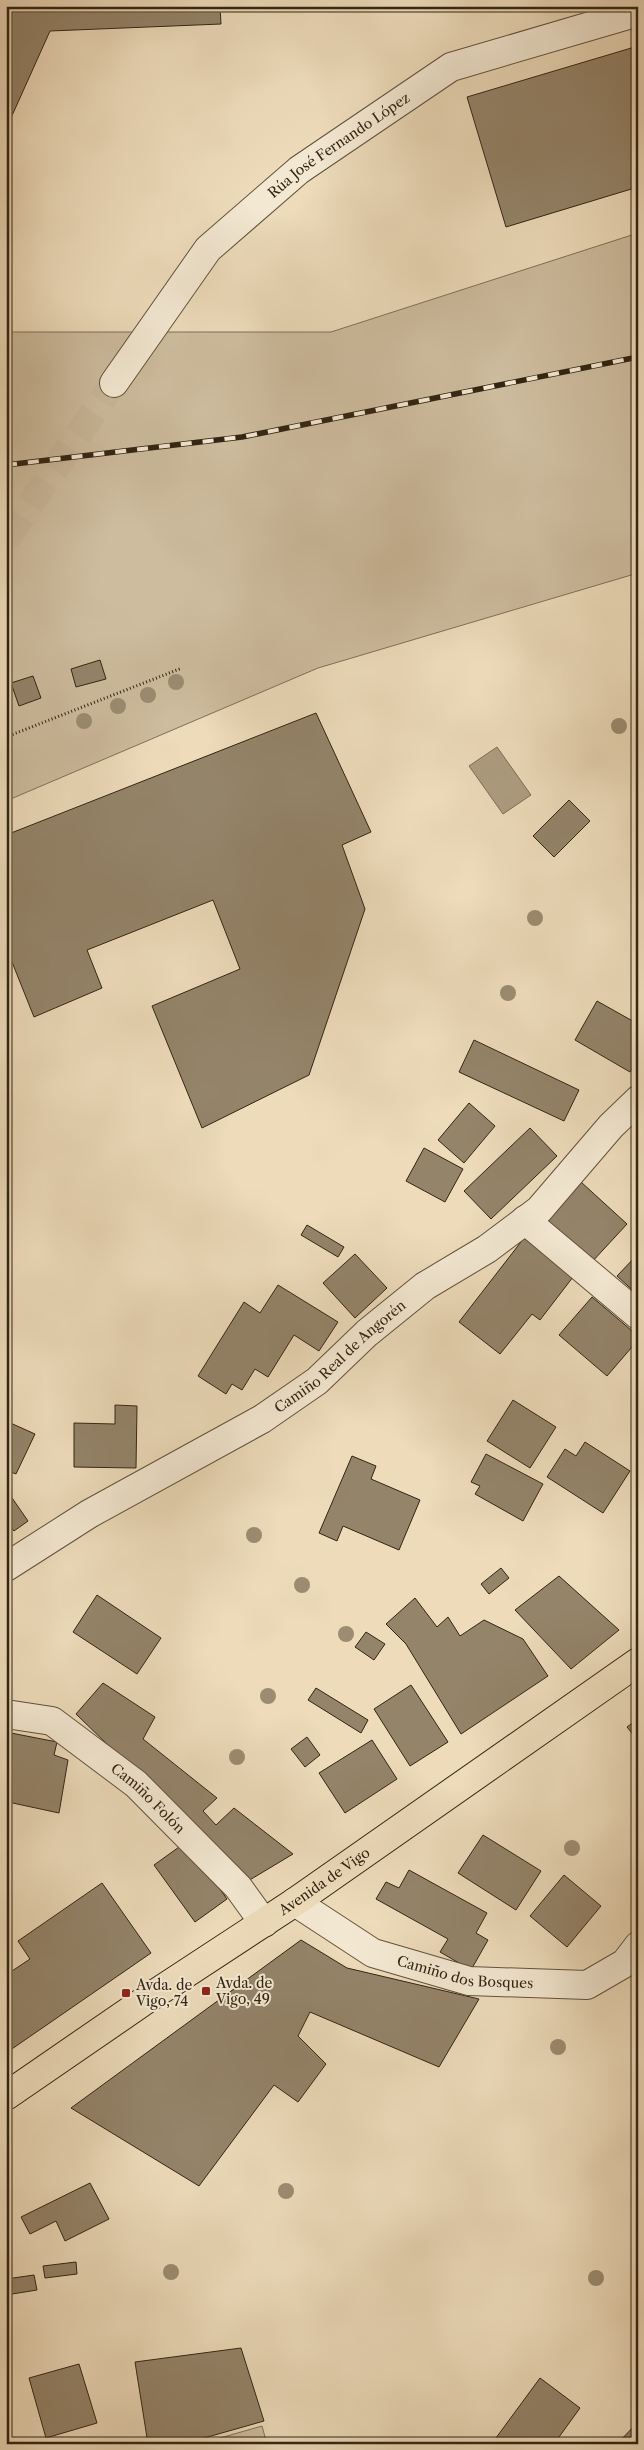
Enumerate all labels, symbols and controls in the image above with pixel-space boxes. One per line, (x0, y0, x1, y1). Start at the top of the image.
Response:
street label: Rúa José Fernando López (264, 89, 413, 202)
street label: Camiño Real de Angorén (271, 1296, 410, 1417)
street label: Camiño Folón (107, 1759, 189, 1837)
street label: Avenida de Vigo (275, 1843, 373, 1920)
street label: Camiño dos Bosques (395, 1951, 534, 1992)
place label: Avda. de Vigo, 49 (215, 1974, 273, 2008)
place label: Avda. de Vigo, 74 (135, 1976, 193, 2010)
marker: Avda. de Vigo, 49 (200, 1985, 212, 1997)
marker: Avda. de Vigo, 74 (120, 1987, 132, 1999)

